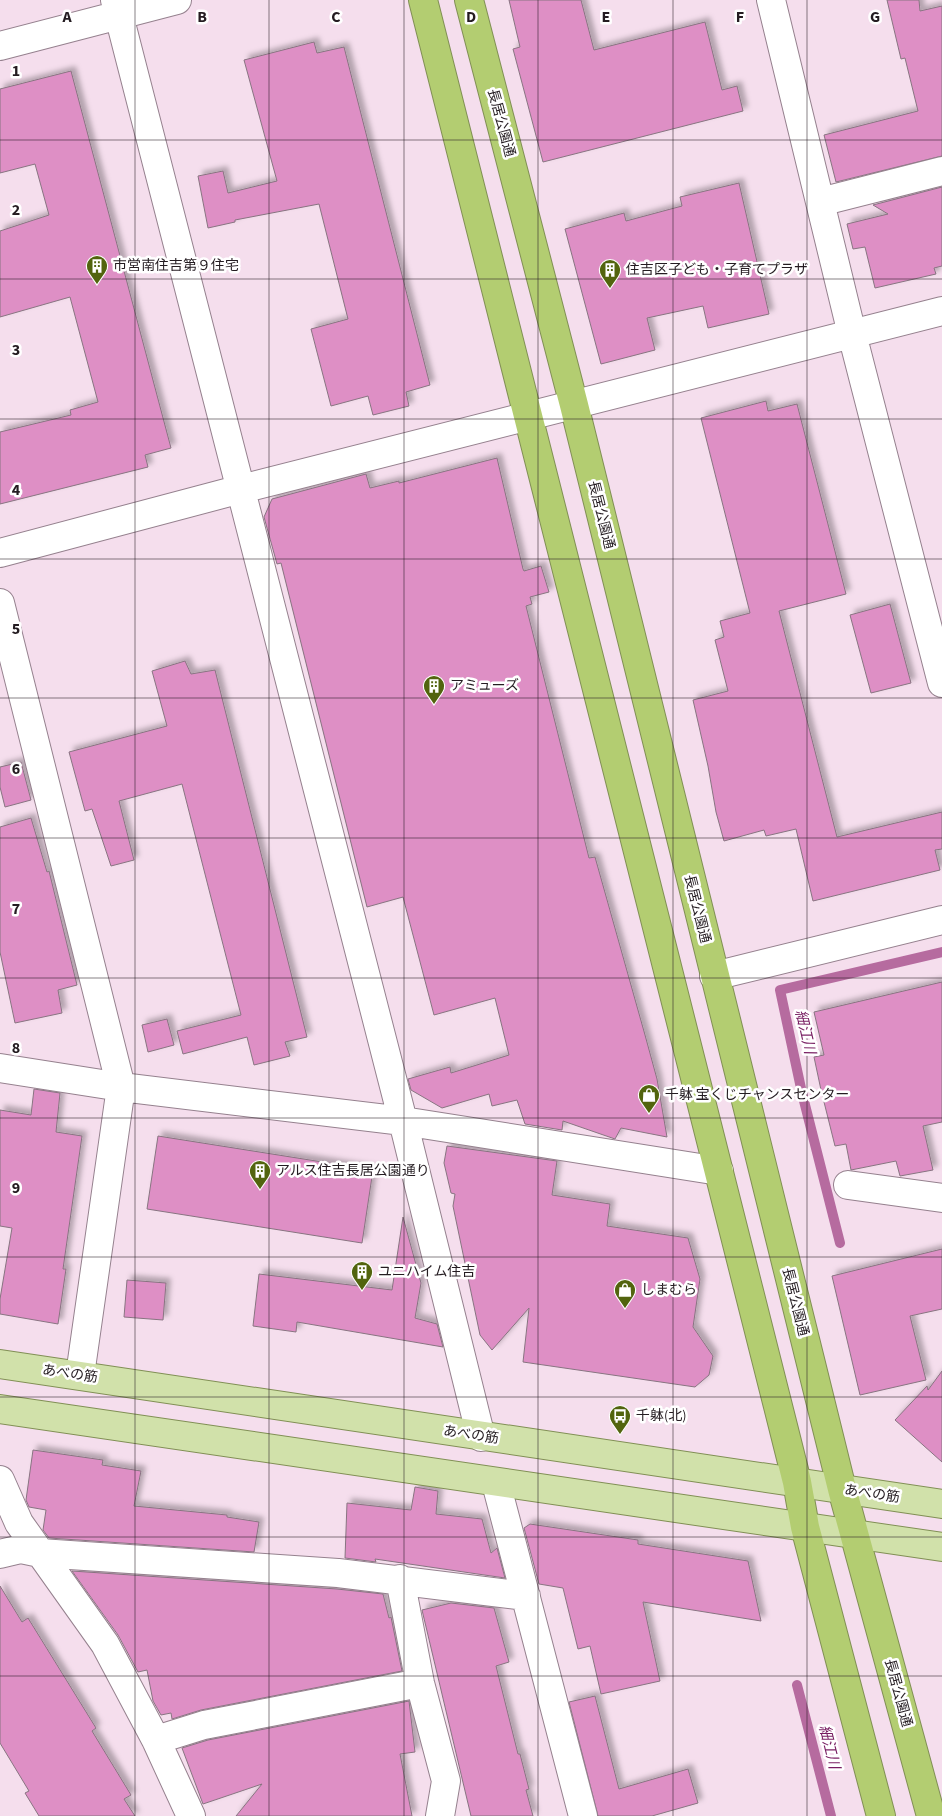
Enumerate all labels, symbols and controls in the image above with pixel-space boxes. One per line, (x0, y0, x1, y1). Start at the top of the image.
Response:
text: A (61, 6, 72, 28)
text: B (197, 6, 207, 28)
text: C (331, 6, 341, 28)
text: D (466, 6, 476, 28)
text: E (602, 6, 610, 28)
text: F (736, 6, 744, 28)
text: G (870, 6, 880, 28)
text: 1 (12, 60, 20, 82)
street label: 長居公園通 (482, 87, 520, 159)
text: 2 (12, 199, 20, 221)
building icon: 市営南住吉第９住宅 (85, 254, 109, 285)
place label: 市営南住吉第９住宅 (113, 256, 239, 276)
building icon: 住吉区子ども・子育てプラザ (598, 258, 622, 289)
place label: 住吉区子ども・子育てプラザ (626, 260, 808, 280)
text: 3 (12, 339, 20, 361)
text: 4 (12, 479, 21, 501)
street label: 長居公園通 (583, 479, 619, 551)
text: 5 (12, 618, 20, 640)
building icon: アミューズ (422, 674, 446, 705)
place label: アミューズ (450, 676, 519, 696)
text: 6 (12, 758, 20, 780)
street label: 長居公園通 (679, 873, 715, 945)
text: 7 (12, 898, 20, 920)
water label: 細江川 (790, 1008, 821, 1058)
text: 8 (12, 1037, 20, 1059)
shop icon: 千躰 宝くじチャンスセンター (637, 1083, 661, 1114)
place label: 千躰 宝くじチャンスセンター (665, 1085, 849, 1105)
building icon: アルス住吉長居公園通り (248, 1159, 272, 1190)
place label: アルス住吉長居公園通り (276, 1161, 430, 1181)
text: 9 (12, 1177, 20, 1199)
building icon: ユニハイム住吉 (350, 1260, 374, 1291)
place label: ユニハイム住吉 (378, 1262, 475, 1282)
street label: 長居公園通 (777, 1266, 813, 1338)
shop icon: しまむら (613, 1278, 637, 1309)
place label: しまむら (641, 1280, 697, 1300)
street label: あべの筋 (41, 1360, 99, 1388)
bus stop icon: 千躰(北) (608, 1404, 632, 1435)
place label: 千躰(北) (636, 1406, 686, 1426)
street label: あべの筋 (442, 1421, 500, 1449)
street label: あべの筋 (843, 1480, 901, 1508)
street label: 長居公園通 (879, 1657, 917, 1729)
water label: 細江川 (813, 1723, 845, 1773)

